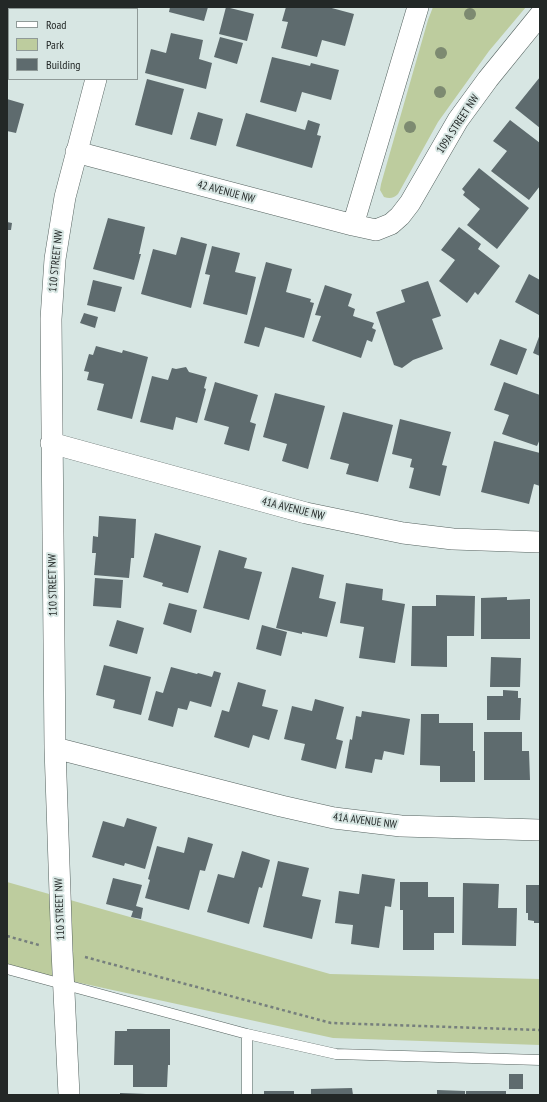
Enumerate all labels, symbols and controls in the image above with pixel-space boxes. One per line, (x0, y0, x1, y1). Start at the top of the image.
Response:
legend (8, 8, 138, 80)
text: Road (46, 17, 66, 32)
text: Park (46, 37, 64, 52)
text: Building (46, 57, 81, 72)
street label: 109A STREET NW (434, 92, 482, 156)
street label: 42 AVENUE NW (196, 178, 256, 206)
street label: 110 STREET NW (46, 229, 66, 293)
street label: 41A AVENUE NW (260, 495, 326, 523)
street label: 110 STREET NW (46, 554, 60, 616)
street label: 41A AVENUE NW (332, 811, 398, 831)
street label: 110 STREET NW (52, 878, 68, 940)

